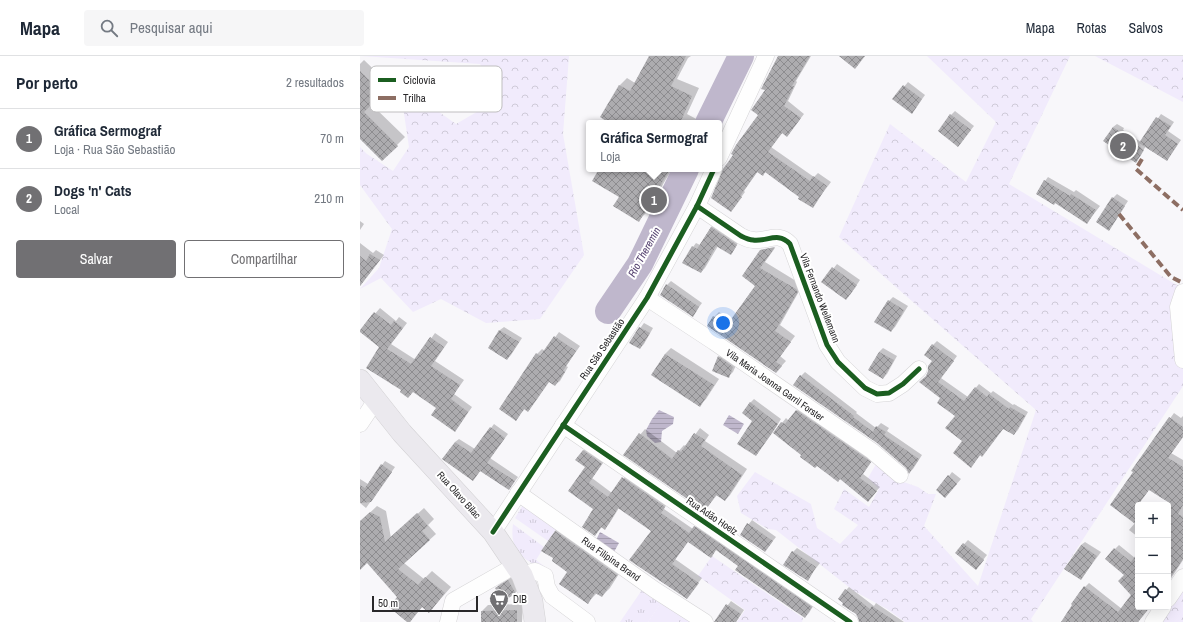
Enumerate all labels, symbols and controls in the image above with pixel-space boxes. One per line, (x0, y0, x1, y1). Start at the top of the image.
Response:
search box (84, 10, 364, 46)
text: Mapa (20, 15, 60, 41)
icon: search (98, 17, 120, 39)
text: Pesquisar aqui (130, 17, 213, 38)
text: Mapa (1026, 19, 1055, 37)
text: Rotas (1077, 19, 1107, 37)
text: Salvos (1129, 19, 1163, 37)
legend (370, 66, 502, 112)
text: Por perto (16, 71, 78, 94)
text: Ciclovia (403, 73, 436, 87)
text: 2 resultados (286, 74, 344, 91)
text: Trilha (403, 91, 426, 105)
text: Gráfica Sermograf (54, 120, 161, 141)
popup (586, 120, 722, 172)
text: Gráfica Sermograf (600, 127, 708, 148)
text: 1 (26, 130, 32, 147)
text: 70 m (320, 130, 344, 147)
pin: 2 (1110, 131, 1136, 161)
text: Loja · Rua São Sebastião (54, 141, 176, 158)
text: Loja (600, 148, 620, 165)
text: Dogs 'n' Cats (54, 180, 132, 201)
pin: 1 (641, 185, 667, 215)
text: 2 (26, 190, 32, 207)
text: 210 m (314, 190, 344, 207)
text: Local (54, 201, 79, 218)
water label: Rio Theremin (625, 225, 663, 279)
button: Salvar (16, 240, 176, 278)
button: Compartilhar (184, 240, 344, 278)
street label: Vila Fernando Weilemann (797, 252, 843, 344)
your location (713, 313, 733, 333)
street label: Rua São Sebastião (577, 316, 628, 382)
street label: Vila Maria Joanna Garril Forster (723, 346, 827, 424)
street label: Rua Olavo Bilac (434, 469, 484, 521)
street label: Rua Adão Hoelz (684, 494, 740, 538)
map controls (1135, 502, 1171, 610)
button: + (1135, 502, 1171, 538)
street label: Rua Filipina Brand (579, 534, 643, 584)
button: − (1135, 538, 1171, 574)
button: locate (1135, 574, 1171, 610)
supermarket icon: DIB (488, 588, 510, 616)
place label: DIB (513, 593, 527, 606)
scale bar (372, 594, 478, 613)
text: 50 m (378, 596, 398, 610)

